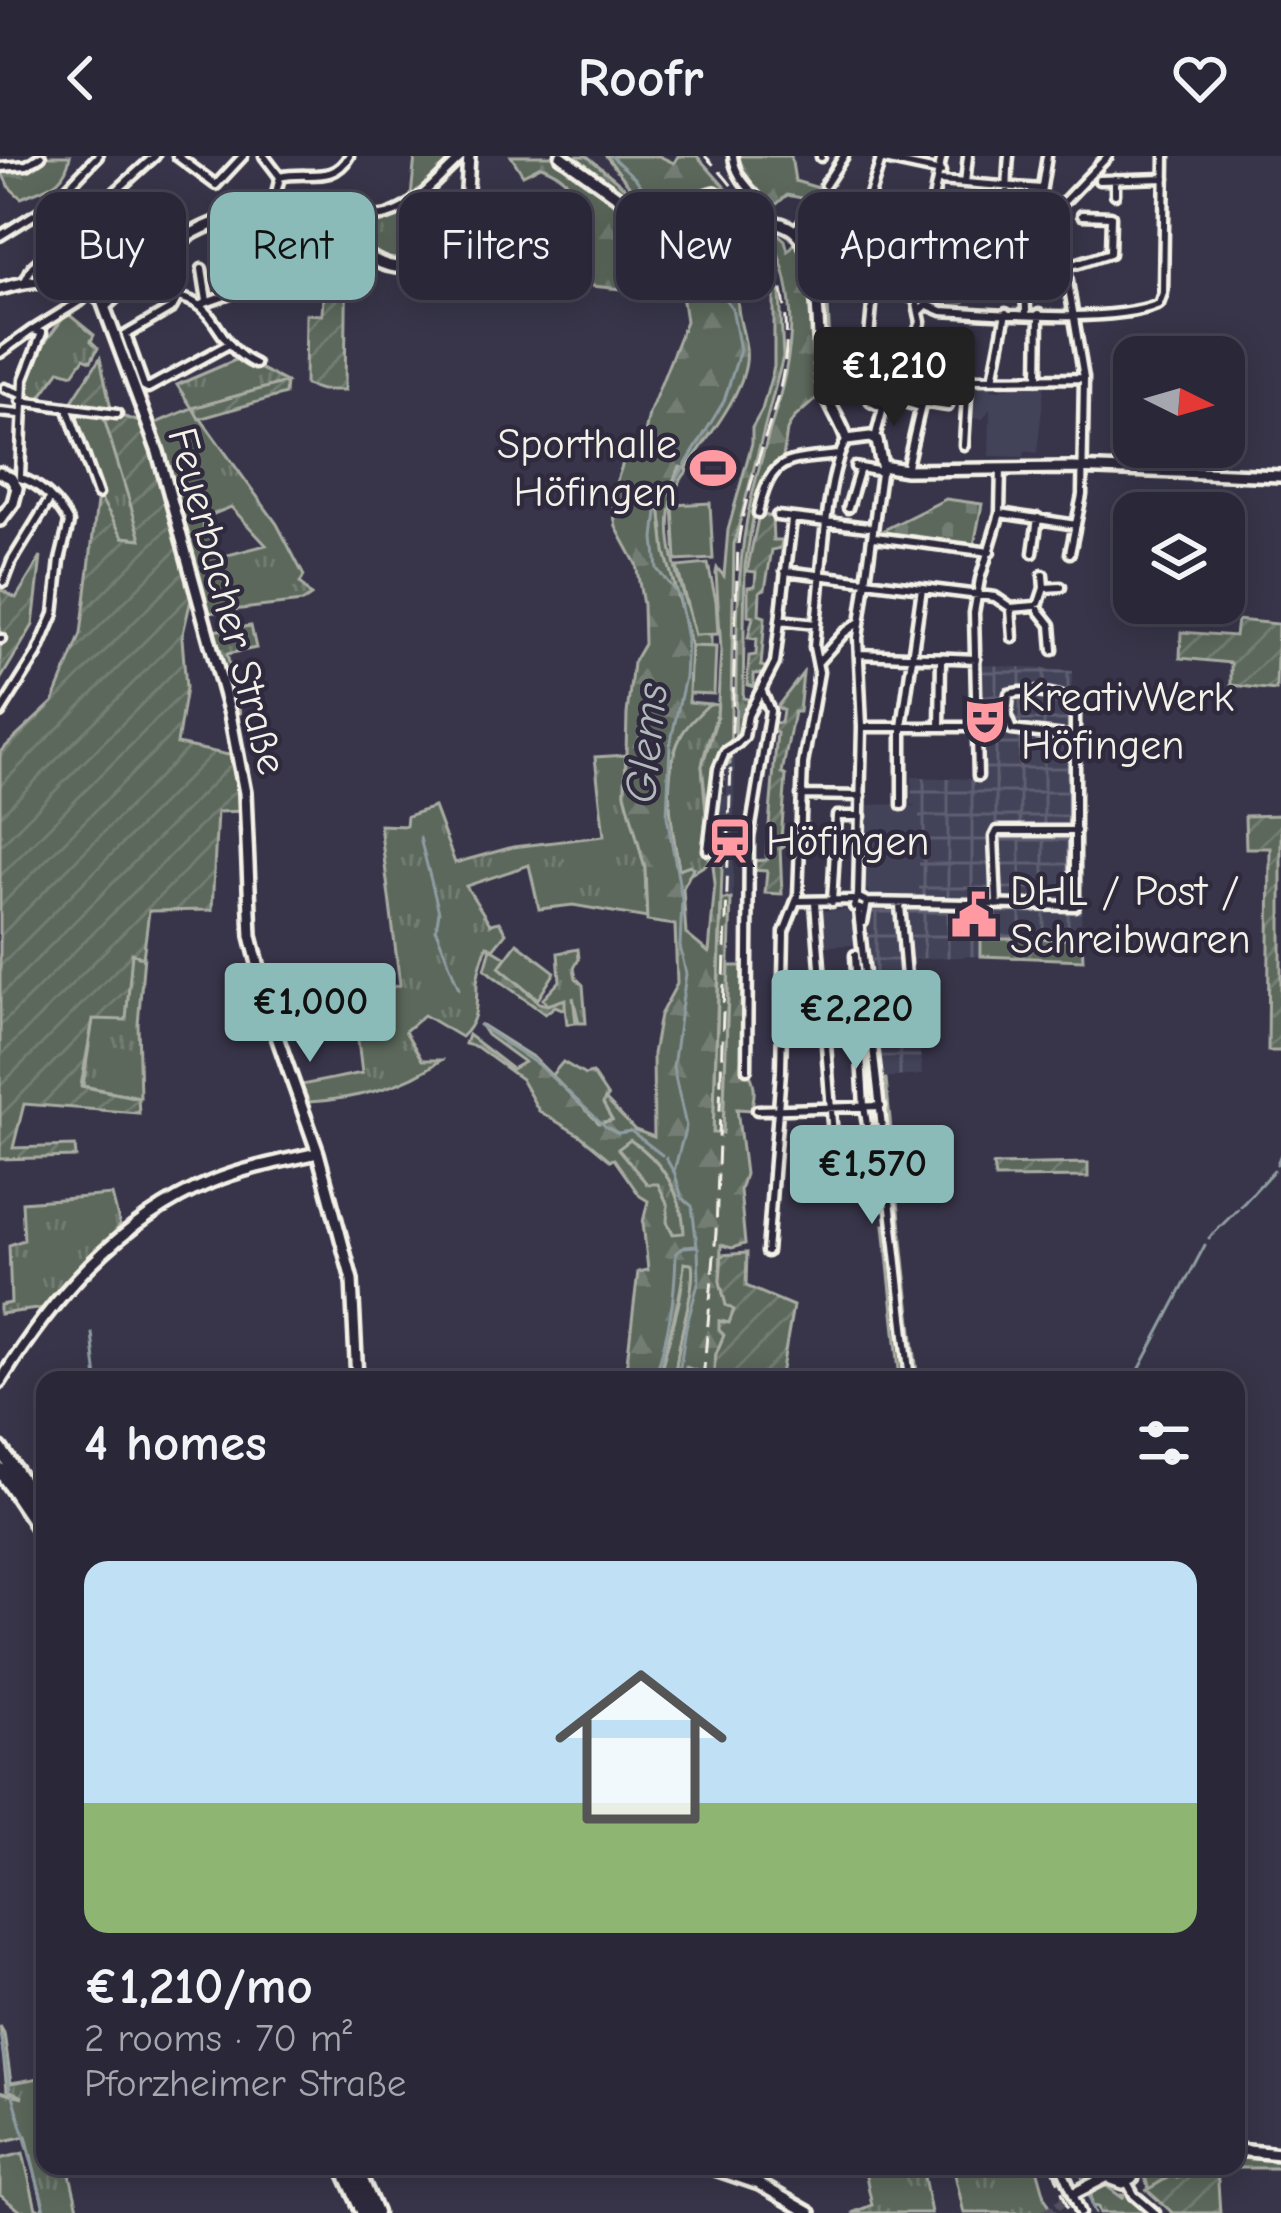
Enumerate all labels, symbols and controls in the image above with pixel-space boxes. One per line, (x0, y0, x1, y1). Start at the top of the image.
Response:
icon: back (48, 45, 114, 111)
icon: heart (1167, 45, 1233, 111)
text: Roofr (577, 47, 704, 110)
chip: Buy (36, 192, 186, 300)
chip: Rent (210, 192, 375, 300)
chip: Filters (399, 192, 592, 300)
chip: New (616, 192, 774, 300)
chip: Apartment (798, 192, 1070, 300)
pin: €1,210 (796, 327, 992, 429)
north arrow (1113, 336, 1245, 468)
map controls (1113, 336, 1245, 624)
text: €1,210 (841, 343, 947, 388)
place label: Sporthalle Höfingen (497, 420, 677, 517)
street label: Feuerbacher Straße (157, 422, 297, 780)
sports icon: Sporthalle Höfingen (688, 443, 738, 493)
button: layers (1113, 492, 1245, 624)
place label: KreativWerk Höfingen (1021, 673, 1234, 770)
water label: Glems (614, 680, 678, 806)
theatre icon: KreativWerk Höfingen (960, 696, 1010, 746)
station icon: Höfingen (705, 816, 755, 866)
place label: Höfingen (766, 817, 929, 866)
place label: DHL / Post / Schreibwaren (1010, 867, 1251, 964)
public building icon: DHL / Post / Schreibwaren (949, 890, 999, 940)
pin: €1,000 (212, 963, 408, 1065)
pin: €2,220 (758, 970, 954, 1072)
text: €1,000 (252, 979, 368, 1024)
text: €2,220 (799, 986, 913, 1031)
pin: €1,570 (774, 1125, 970, 1227)
text: €1,570 (817, 1141, 927, 1186)
icon: filters (1131, 1410, 1197, 1476)
text: 4 homes (84, 1414, 267, 1473)
icon: home (533, 1639, 749, 1855)
text: €1,210/mo (84, 1957, 313, 2016)
text: 2 rooms · 70 m² (84, 2016, 352, 2061)
text: Pforzheimer Straße (84, 2061, 406, 2106)

